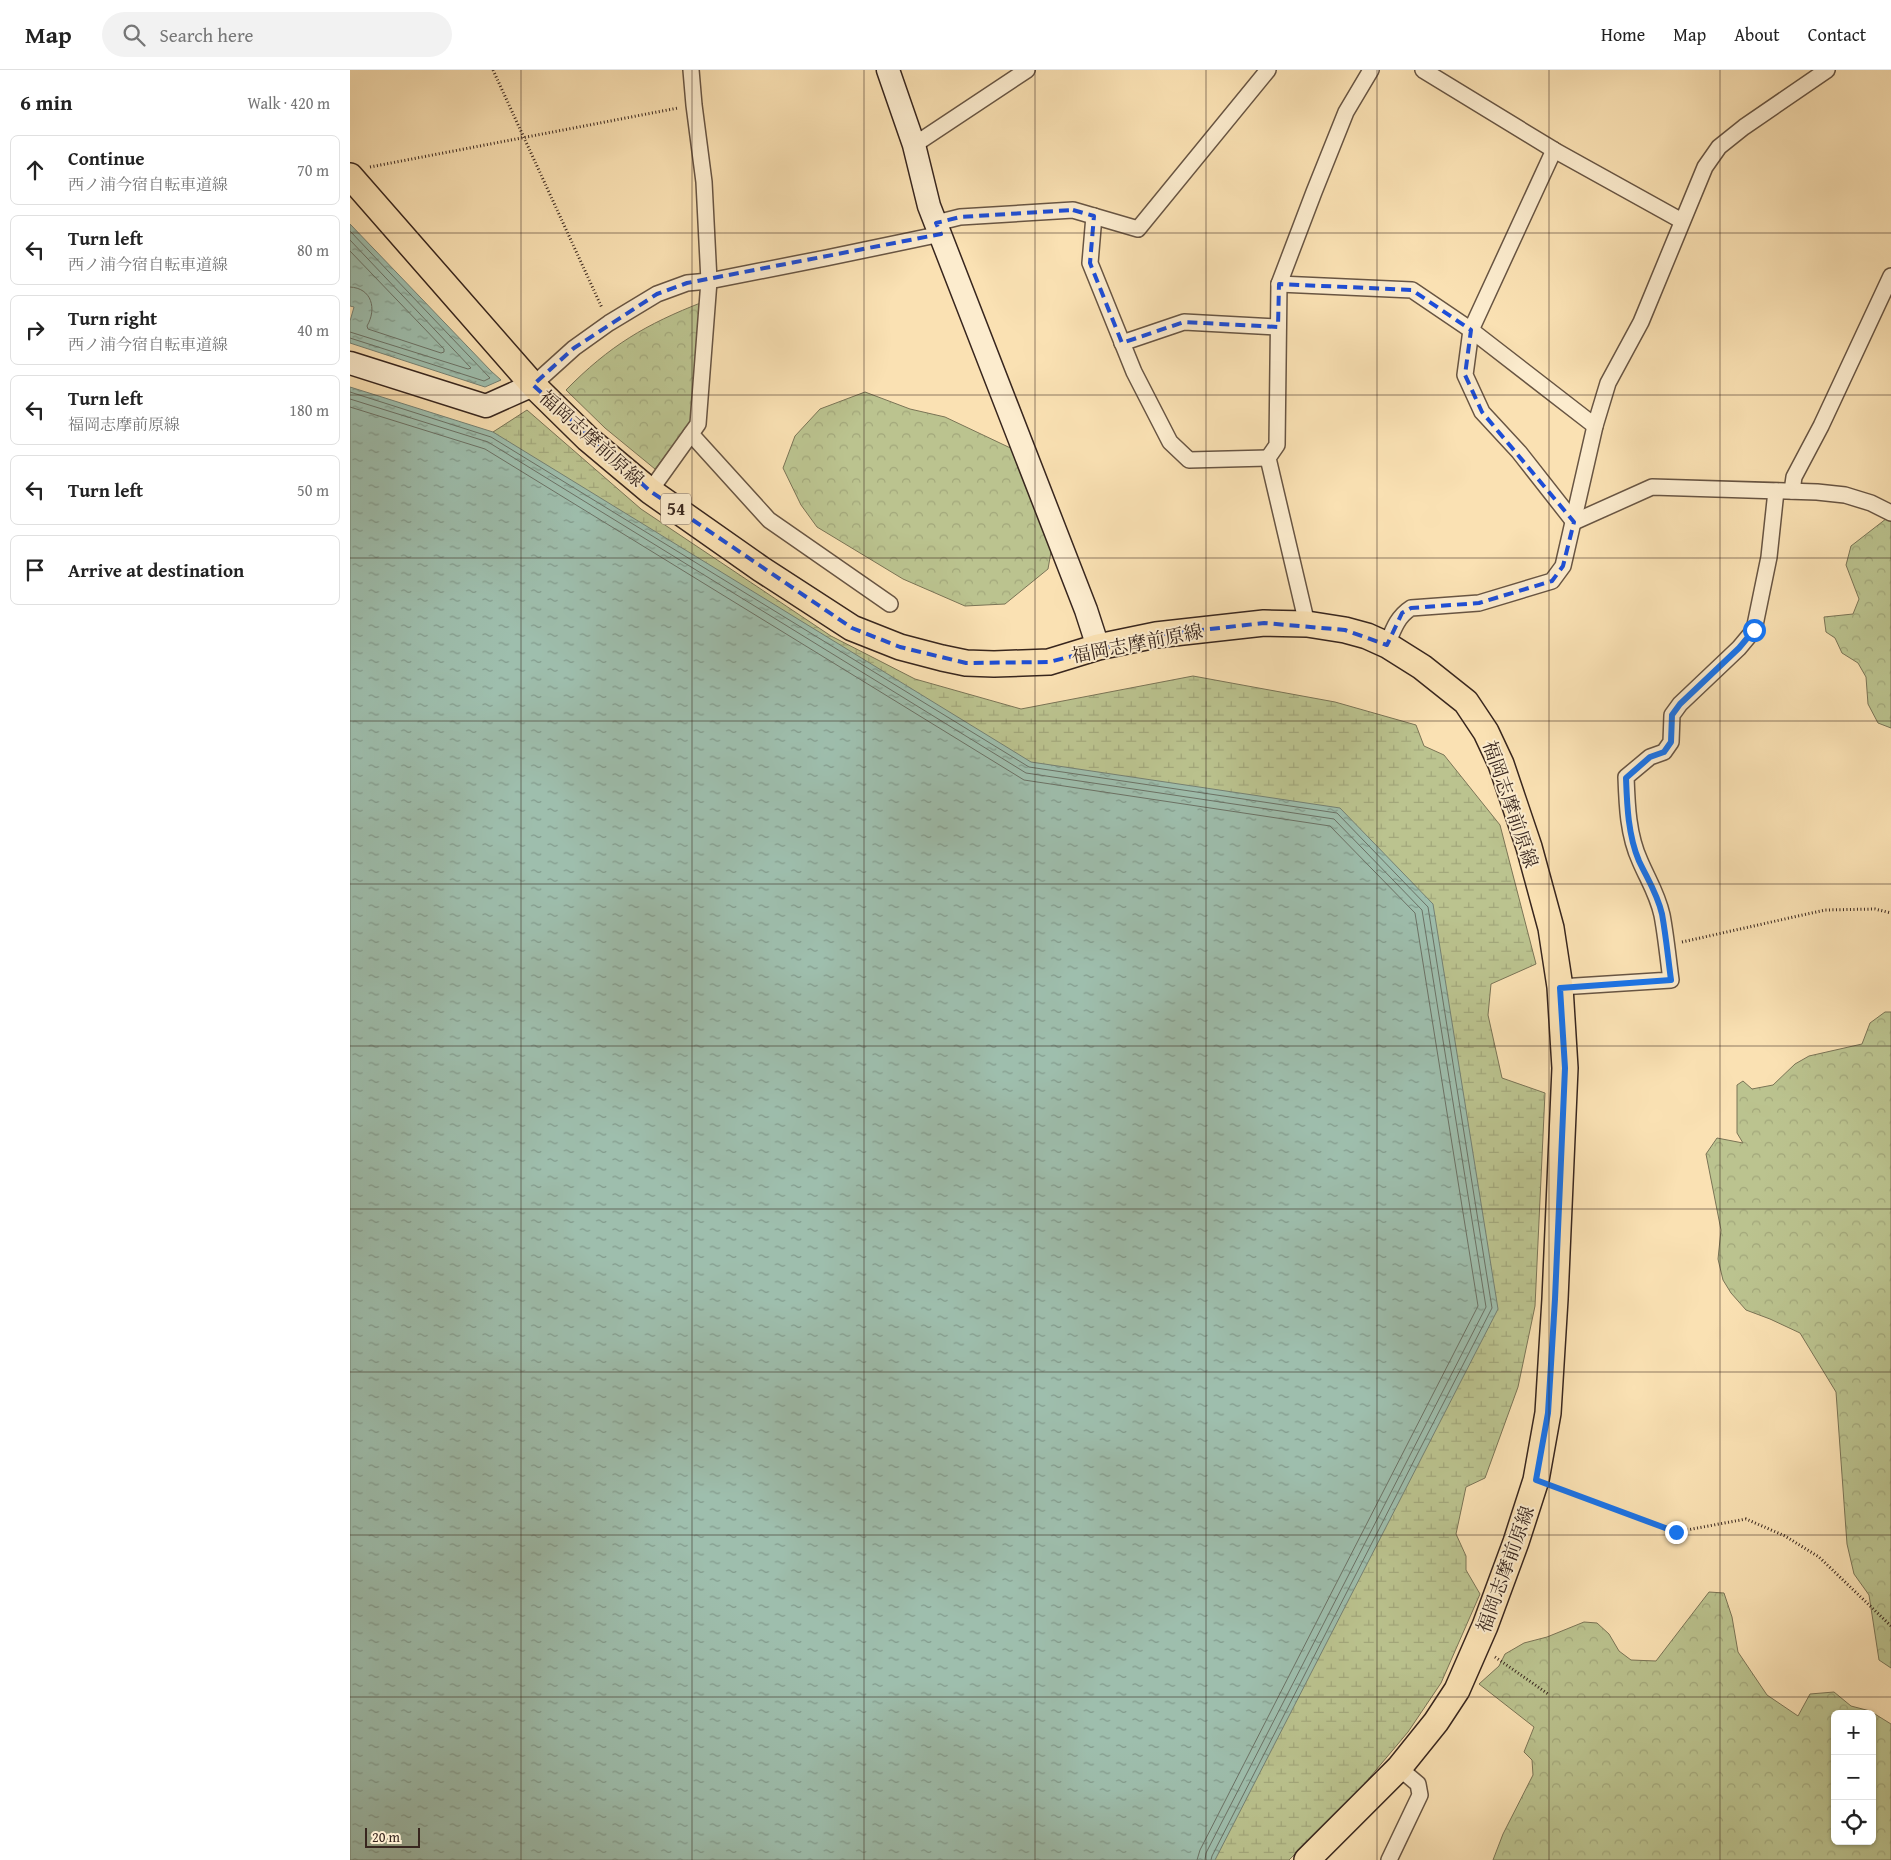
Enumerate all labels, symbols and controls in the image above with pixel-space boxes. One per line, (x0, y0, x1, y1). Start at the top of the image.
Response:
search box (102, 12, 452, 57)
text: Map (25, 17, 72, 52)
icon: search (120, 21, 148, 49)
text: Search here (160, 21, 253, 49)
text: Home (1601, 21, 1645, 48)
text: Map (1673, 21, 1706, 48)
text: About (1734, 21, 1780, 48)
text: Contact (1808, 21, 1866, 48)
text: 6 min (20, 87, 72, 118)
text: Walk · 420 m (247, 91, 330, 115)
text: Continue (68, 144, 145, 172)
icon: ahead (21, 156, 49, 184)
text: 70 m (297, 158, 329, 182)
text: 西ノ浦今宿自転車道線 (68, 172, 228, 196)
text: Turn left (68, 224, 143, 252)
icon: left (21, 236, 49, 264)
text: 80 m (297, 238, 329, 262)
text: 西ノ浦今宿自転車道線 (68, 252, 228, 276)
text: Turn right (68, 304, 157, 332)
icon: right (21, 316, 49, 344)
text: 40 m (297, 318, 329, 342)
text: 西ノ浦今宿自転車道線 (68, 332, 228, 356)
street label: 福岡志摩前原線 (533, 383, 651, 493)
text: Turn left (68, 384, 143, 412)
icon: left (21, 396, 49, 424)
text: 180 m (289, 398, 329, 422)
text: 福岡志摩前原線 (68, 412, 180, 436)
icon: left (21, 476, 49, 504)
text: Turn left (68, 476, 143, 504)
text: 50 m (297, 478, 329, 502)
road number: 54 (661, 494, 691, 524)
icon: arrive (21, 556, 49, 584)
text: Arrive at destination (68, 556, 244, 584)
street label: 福岡志摩前原線 (1069, 617, 1205, 669)
route start (1743, 619, 1766, 642)
street label: 福岡志摩前原線 (1476, 737, 1546, 871)
street label: 福岡志摩前原線 (1469, 1502, 1541, 1636)
route end (1665, 1521, 1688, 1544)
map controls (1831, 1710, 1876, 1845)
button: + (1831, 1710, 1876, 1755)
button: − (1831, 1755, 1876, 1800)
button: locate (1831, 1800, 1876, 1845)
scale bar (365, 1825, 420, 1848)
text: 20 m (372, 1827, 400, 1847)

